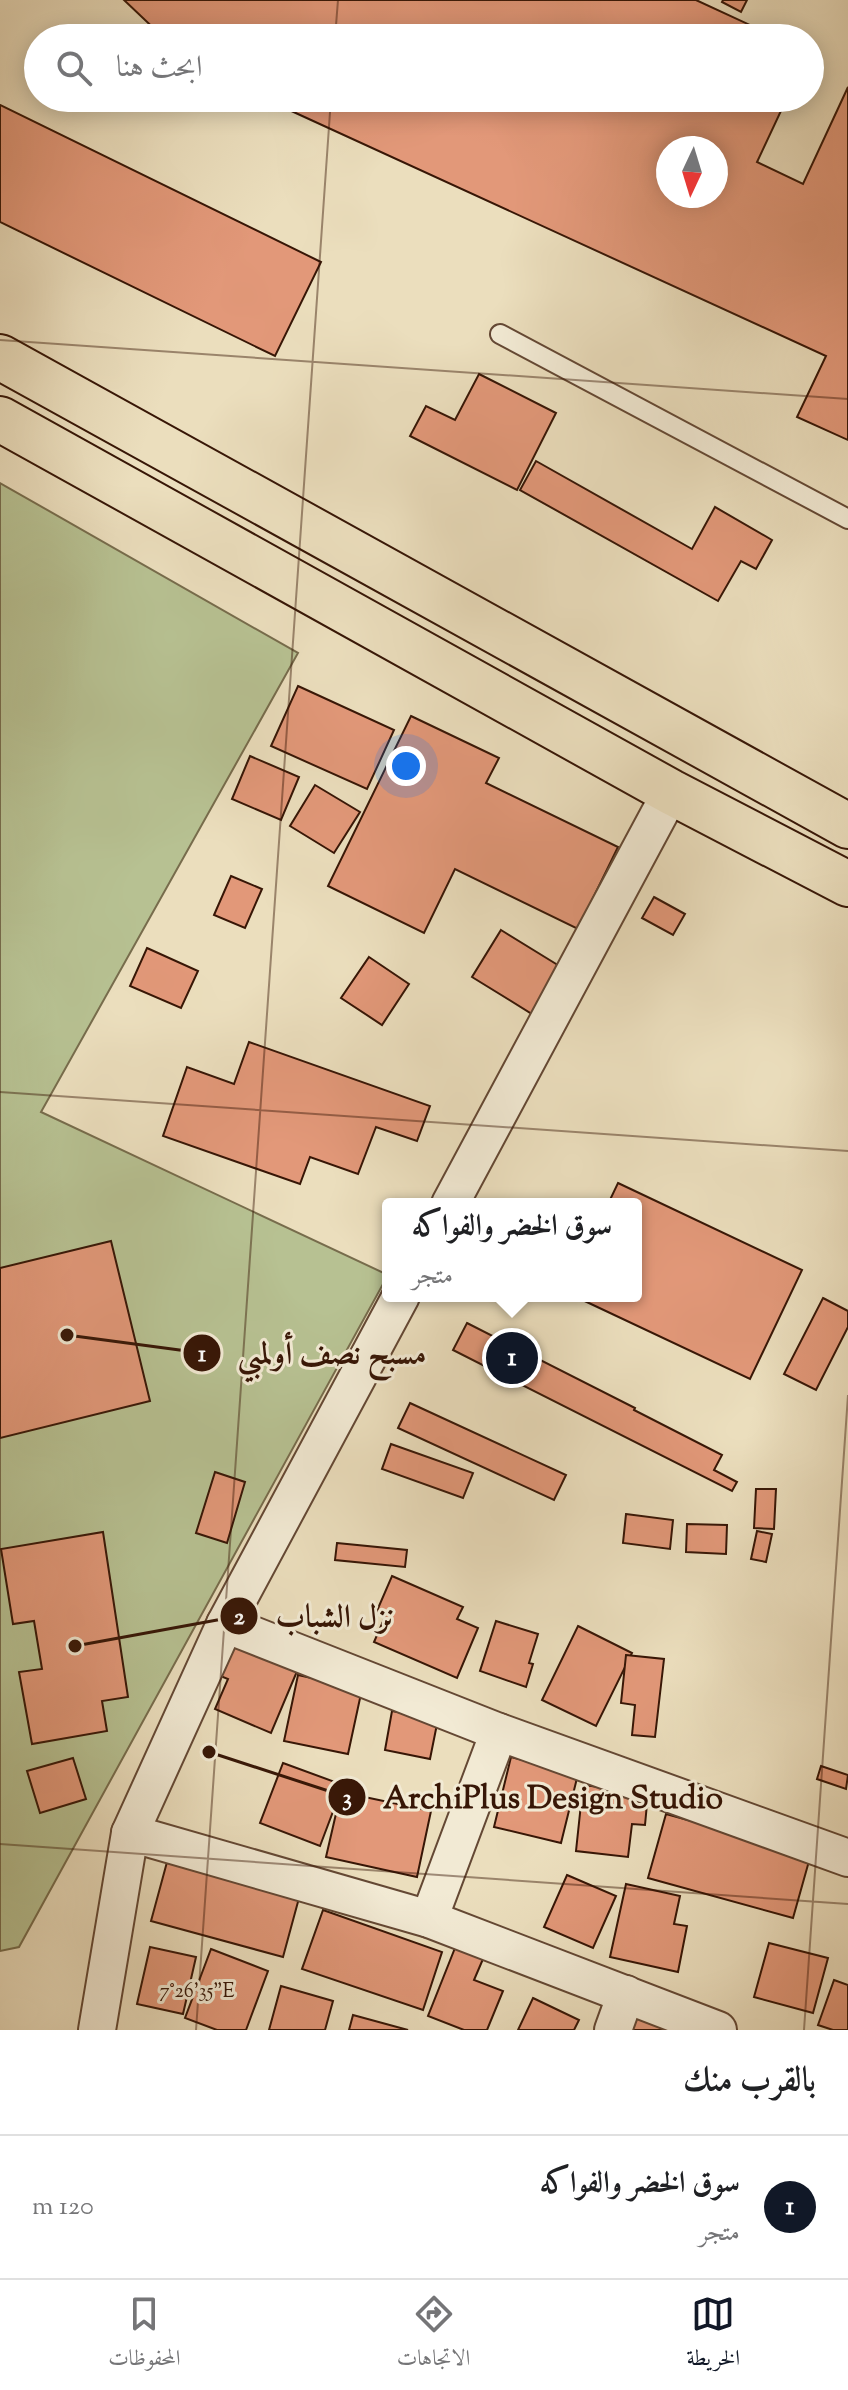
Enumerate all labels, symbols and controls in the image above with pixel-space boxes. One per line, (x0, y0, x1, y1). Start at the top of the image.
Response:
search box (24, 24, 824, 112)
icon: search (52, 46, 96, 90)
text: ابحث هنا (116, 47, 202, 90)
north arrow (656, 136, 728, 208)
your location (386, 746, 426, 786)
popup (382, 1198, 642, 1302)
text: سوق الخضر والفواكه (412, 1206, 612, 1249)
text: متجر (412, 1258, 453, 1295)
callout: مسبح نصف أولمبي (182, 1325, 443, 1381)
pin: 1 (486, 1328, 538, 1388)
text: مسبح نصف أولمبي (238, 1331, 426, 1383)
text: 1 (198, 1338, 207, 1372)
callout: نزل الشباب (219, 1588, 410, 1644)
text: نزل الشباب (275, 1596, 395, 1642)
text: 2 (233, 1601, 245, 1635)
callout: ArchiPlus Design Studio (327, 1769, 739, 1825)
text: ArchiPlus Design Studio (383, 1777, 723, 1823)
text: 3 (342, 1782, 352, 1816)
text: 7°26'35"E (159, 1978, 235, 2007)
text: بالقرب منك (683, 2057, 816, 2106)
text: سوق الخضر والفواكه (540, 2163, 740, 2206)
text: 120 m (32, 2189, 94, 2226)
text: 1 (786, 2189, 794, 2226)
text: متجر (699, 2215, 740, 2252)
tab: المحفوظات (108, 2292, 181, 2379)
tab: الاتجاهات (397, 2292, 470, 2379)
tab: الخريطة (686, 2292, 740, 2379)

